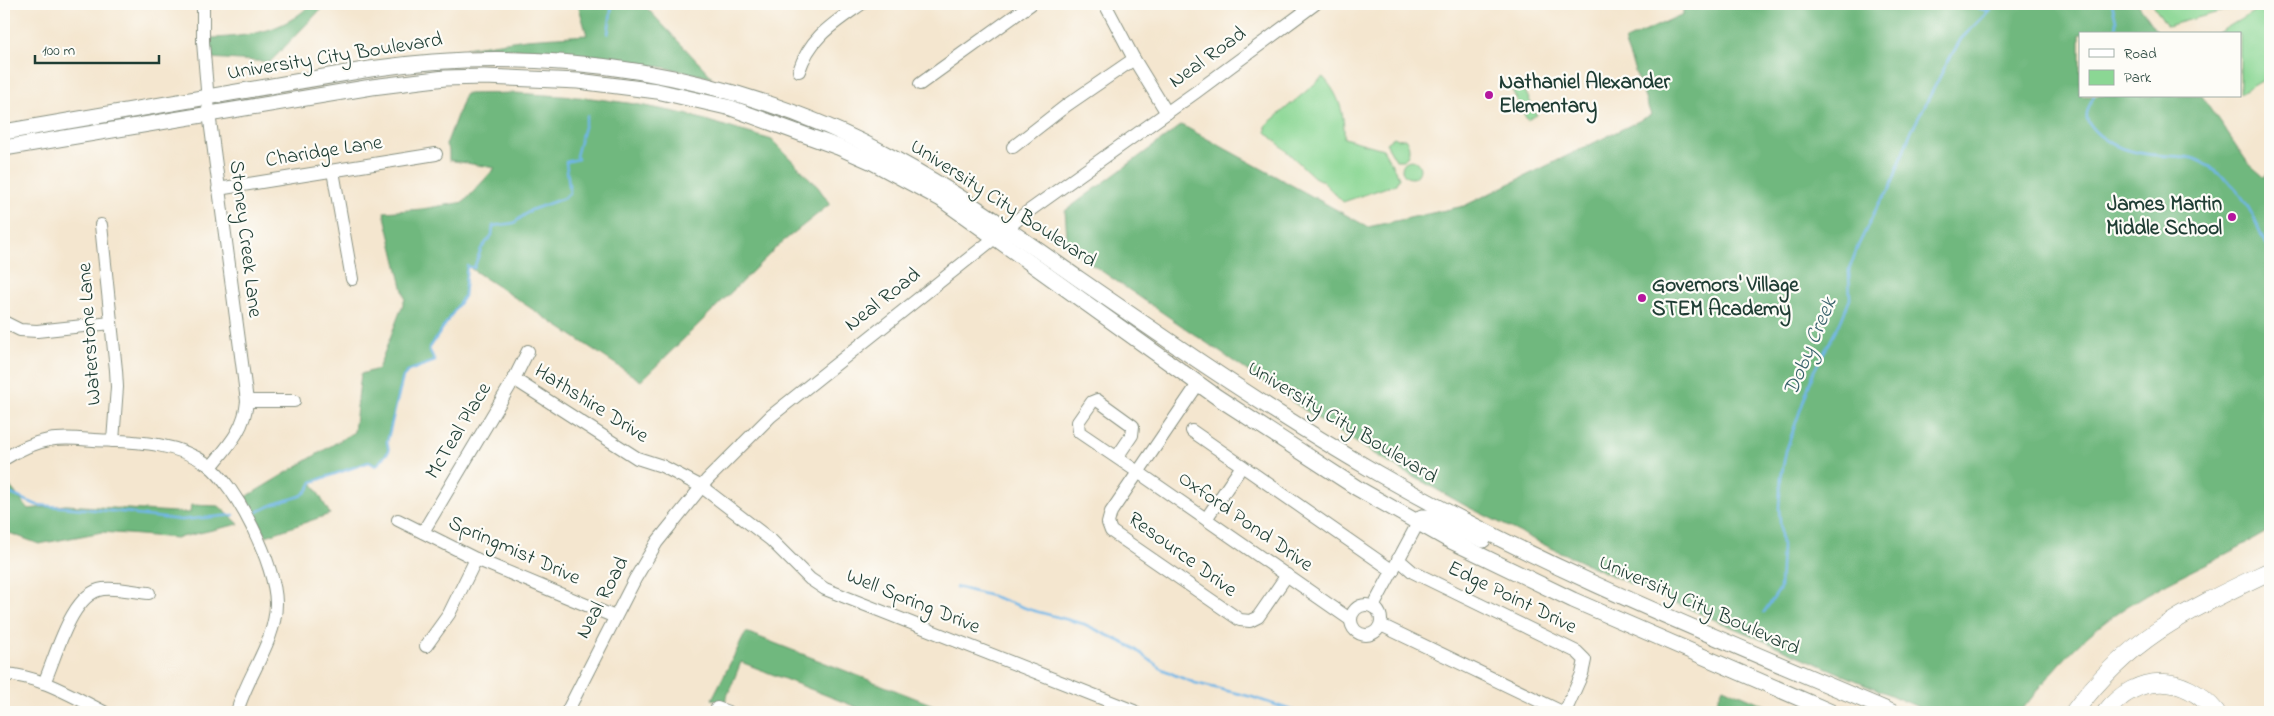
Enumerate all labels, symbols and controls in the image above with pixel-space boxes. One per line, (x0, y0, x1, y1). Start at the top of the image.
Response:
street label: Neal Road (1163, 19, 1253, 96)
street label: University City Boulevard (225, 25, 445, 91)
scale bar (35, 32, 159, 64)
legend (2079, 32, 2242, 98)
text: 100 m (42, 40, 75, 62)
text: Road (2124, 43, 2157, 65)
text: Park (2124, 67, 2152, 89)
place label: Nathaniel Alexander Elementary (1499, 68, 1670, 124)
marker: Nathaniel Alexander Elementary (1483, 89, 1495, 101)
street label: Charidge Lane (263, 128, 385, 178)
street label: University City Boulevard (903, 132, 1103, 278)
street label: Stoney Creek Lane (218, 159, 270, 320)
place label: James Martin Middle School (2106, 190, 2222, 244)
marker: James Martin Middle School (2226, 211, 2238, 223)
street label: Waterstone Lane (70, 261, 110, 406)
street label: Neal Road (839, 261, 928, 339)
place label: Governors' Village STEM Academy (1652, 271, 1799, 327)
water label: Doby Creek (1776, 291, 1847, 401)
marker: Governors' Village STEM Academy (1636, 292, 1648, 304)
street label: University City Boulevard (1240, 354, 1443, 494)
street label: Hathshire Drive (528, 357, 655, 451)
street label: McTeal Place (418, 376, 500, 485)
street label: Oxford Pond Drive (1171, 464, 1319, 580)
street label: Resource Drive (1121, 505, 1243, 605)
street label: Springmist Drive (442, 508, 585, 596)
street label: University City Boulevard (1593, 548, 1805, 666)
street label: Neal Road (569, 551, 637, 645)
street label: Edge Point Drive (1441, 554, 1582, 644)
street label: Well Spring Drive (841, 561, 985, 645)

